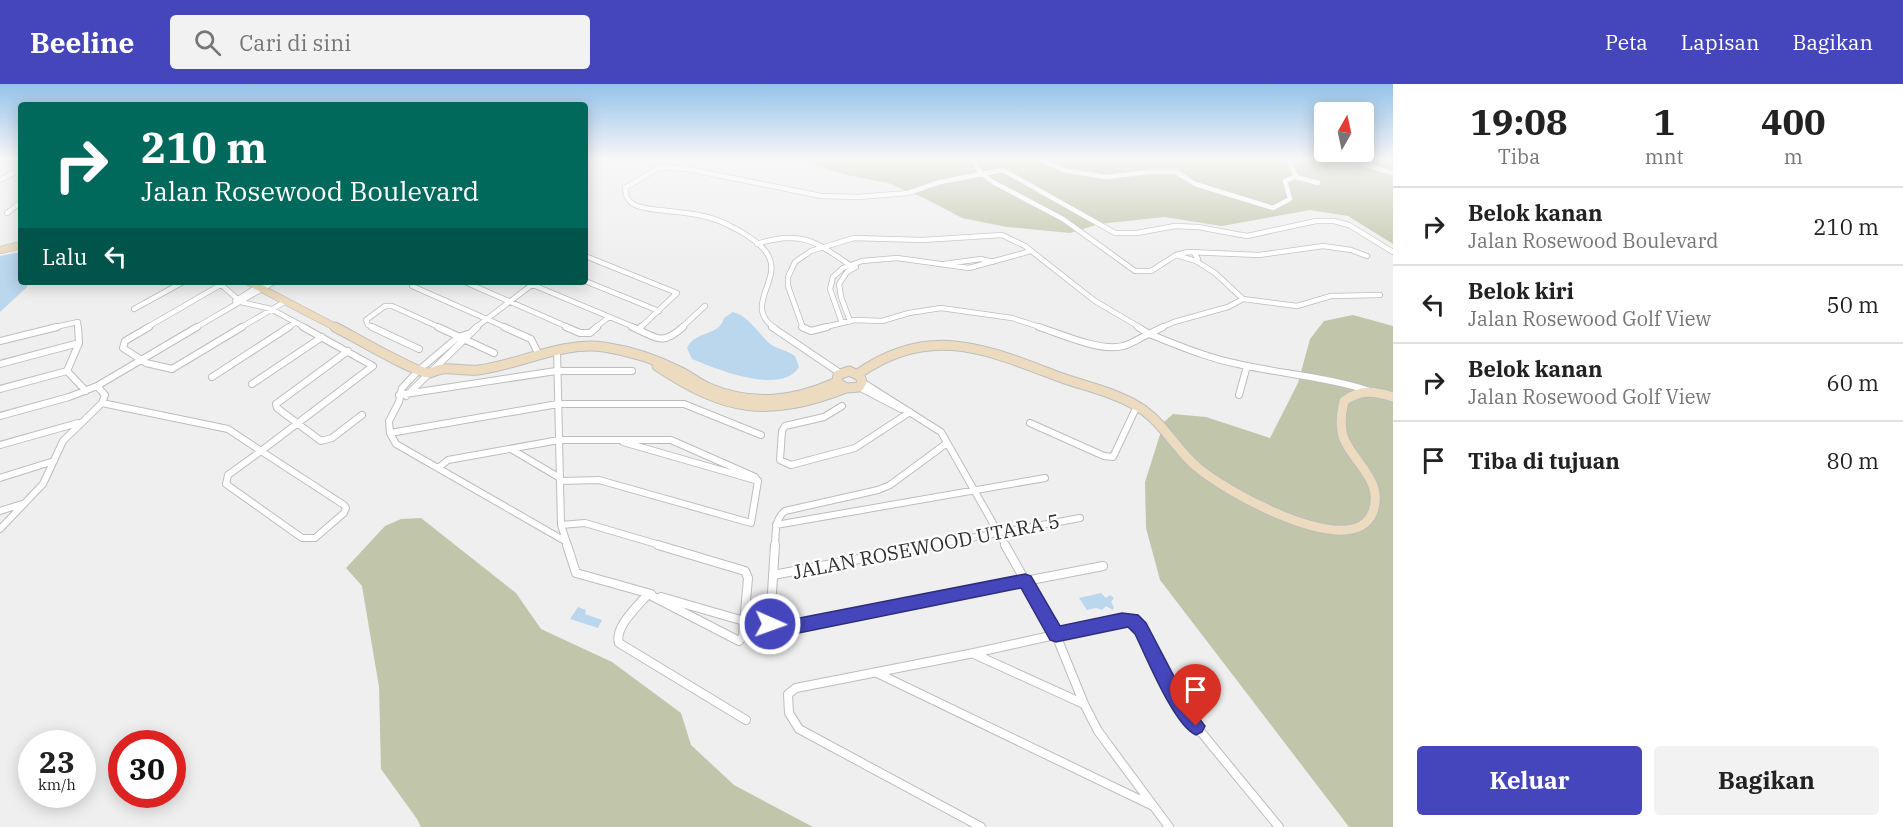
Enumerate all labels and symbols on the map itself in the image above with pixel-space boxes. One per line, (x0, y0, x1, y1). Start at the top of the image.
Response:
north arrow (1314, 102, 1374, 162)
street label: JALAN ROSEWOOD UTARA 5 (790, 507, 1062, 585)
position arrow (738, 592, 802, 656)
pin (1170, 664, 1221, 726)
speed limit sign: 30 (108, 730, 186, 808)

